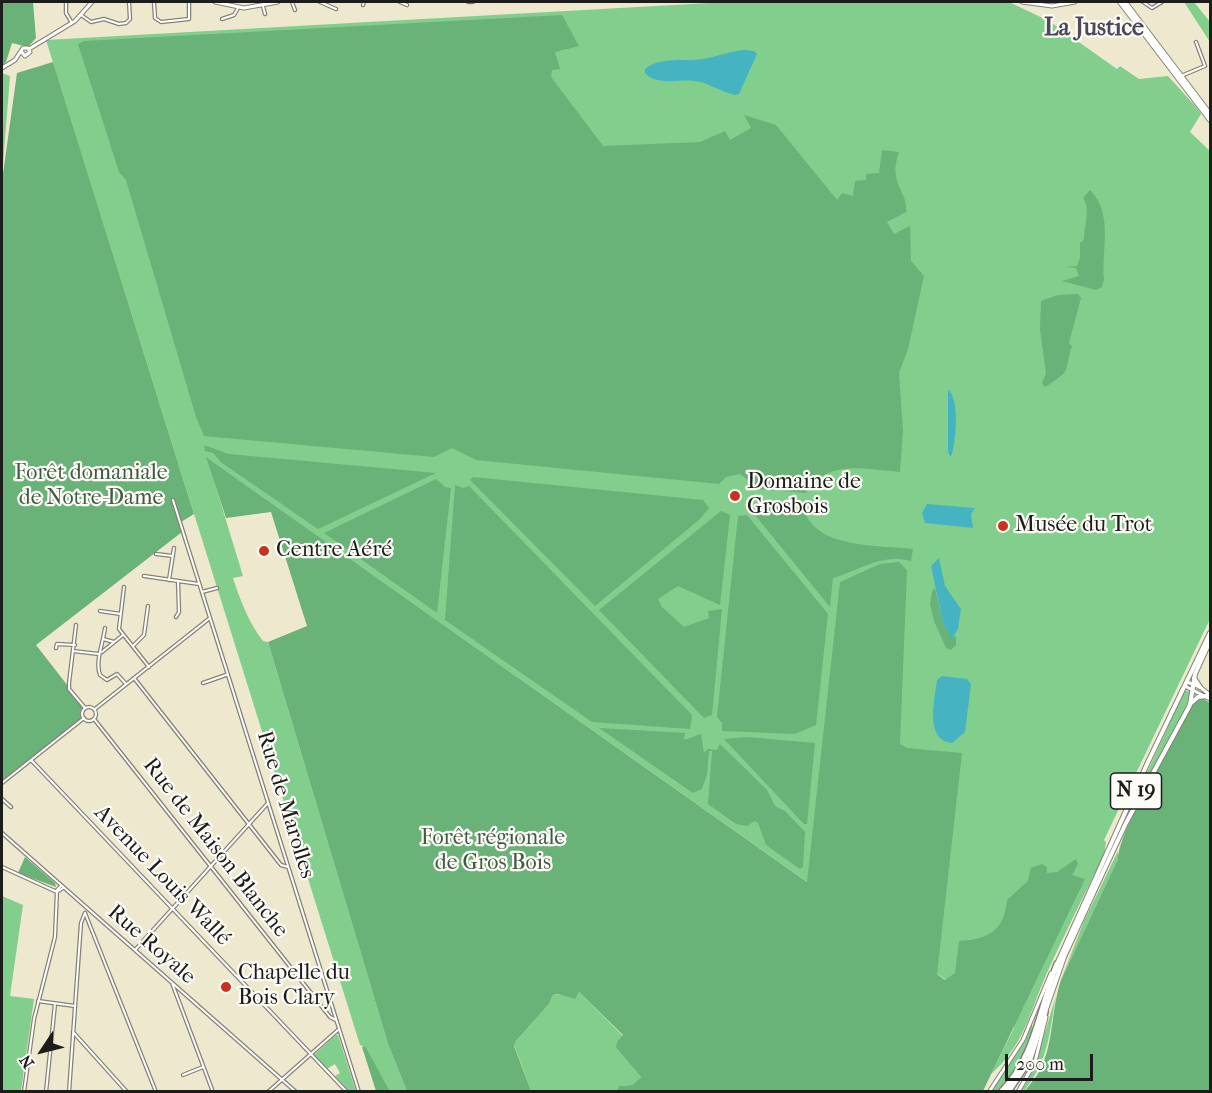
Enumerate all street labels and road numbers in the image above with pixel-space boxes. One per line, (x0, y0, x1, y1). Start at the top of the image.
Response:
street label: Rue de Marolles (250, 728, 320, 882)
street label: Rue de Maison Blanche (137, 753, 293, 943)
road number: N 19 (1110, 773, 1162, 809)
street label: Avenue Louis Wallé (88, 800, 236, 952)
street label: Rue Royale (102, 900, 200, 990)

